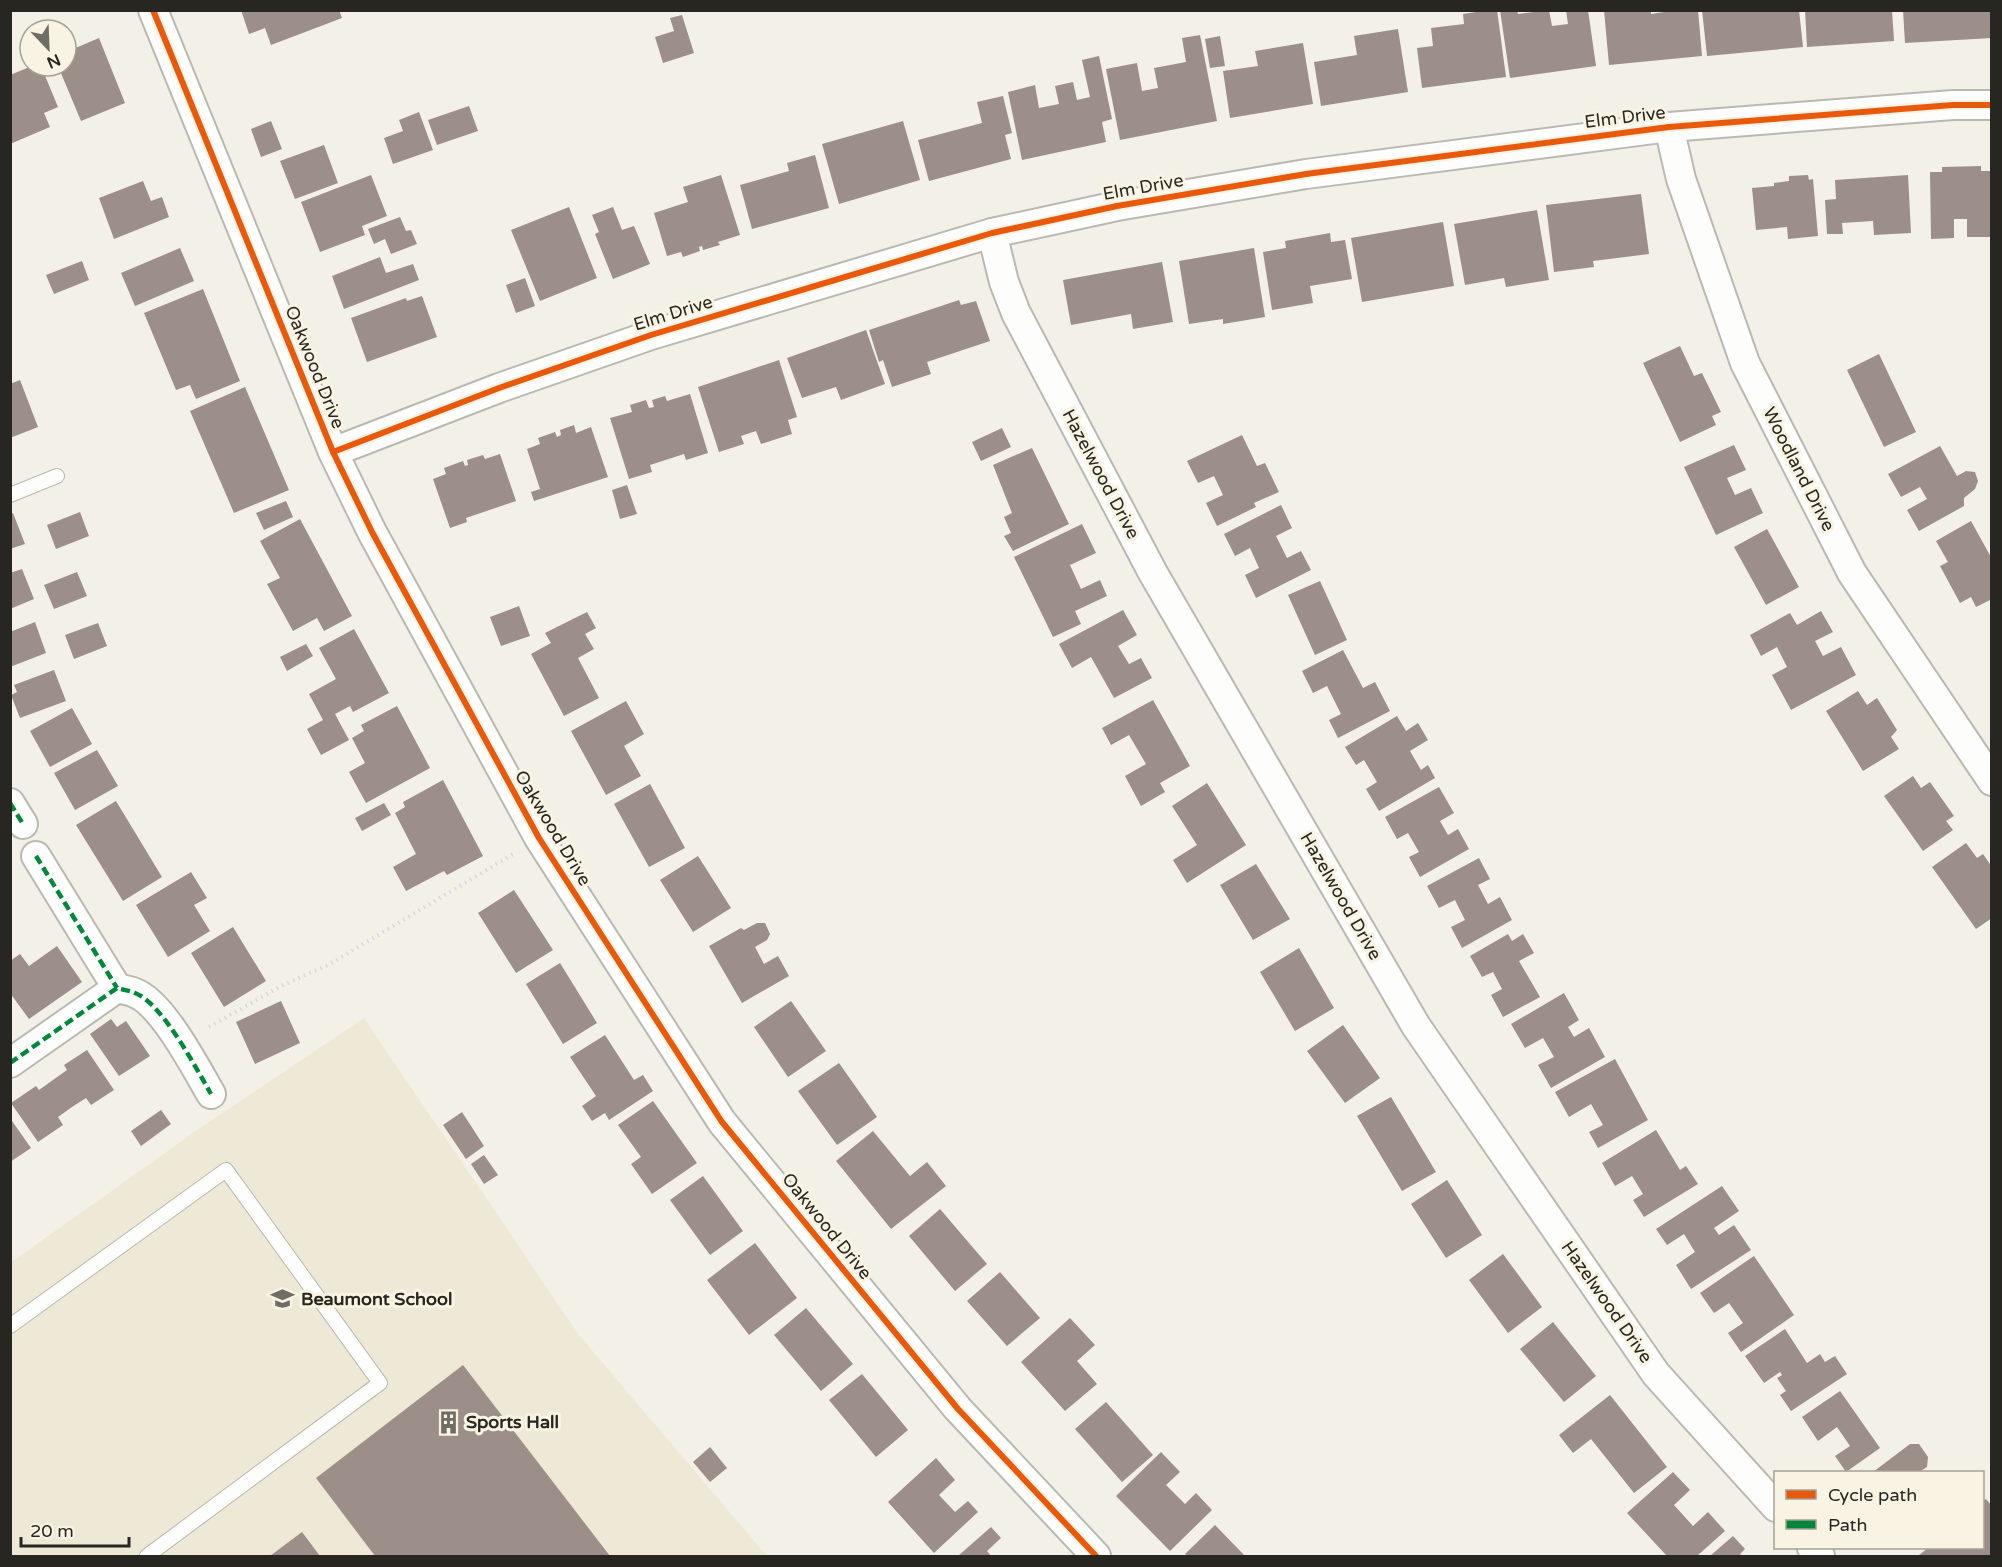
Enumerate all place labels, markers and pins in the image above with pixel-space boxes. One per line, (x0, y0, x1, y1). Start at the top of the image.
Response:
school or university icon: Beaumont School (270, 1286, 296, 1312)
place label: Beaumont School (301, 1288, 452, 1310)
building icon: Sports Hall (435, 1409, 461, 1435)
place label: Sports Hall (466, 1411, 559, 1433)

